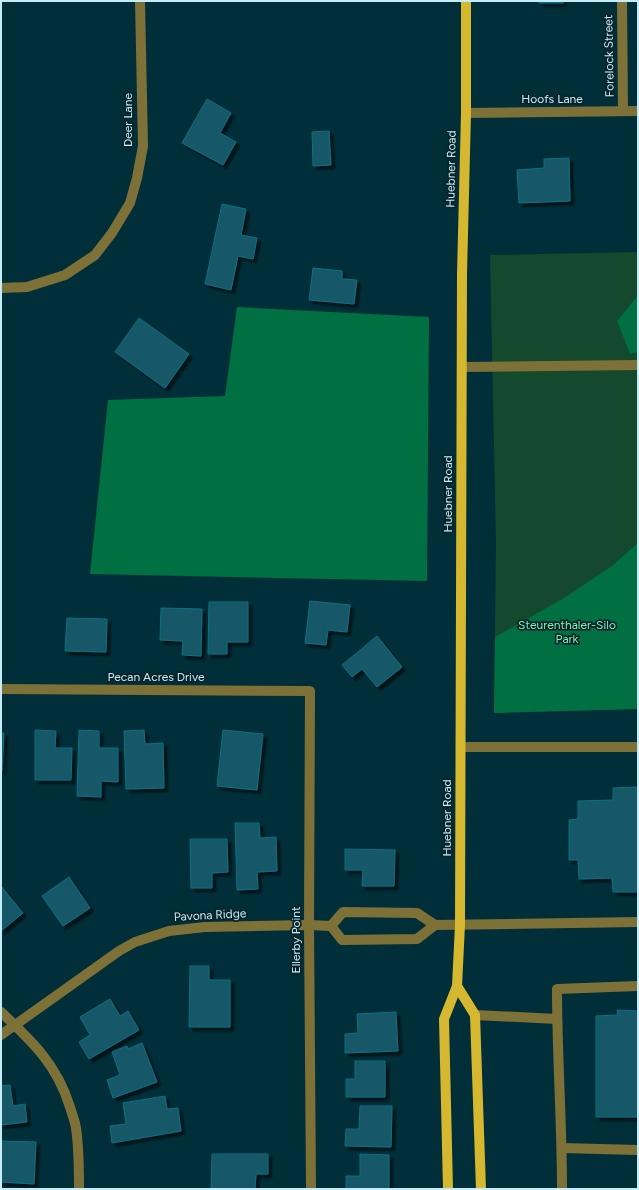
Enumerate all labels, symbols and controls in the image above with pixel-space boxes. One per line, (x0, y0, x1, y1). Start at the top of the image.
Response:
street label: Forelock Street (601, 14, 617, 97)
street label: Hoofs Lane (521, 92, 583, 106)
street label: Deer Lane (121, 93, 135, 147)
street label: Huebner Road (443, 130, 459, 208)
street label: Huebner Road (441, 455, 455, 533)
park label: Steurenthaler-Silo Park (518, 618, 616, 646)
street label: Pecan Acres Drive (107, 670, 205, 684)
street label: Huebner Road (440, 779, 454, 857)
street label: Pavona Ridge (173, 906, 247, 924)
street label: Ellerby Point (289, 906, 303, 973)

